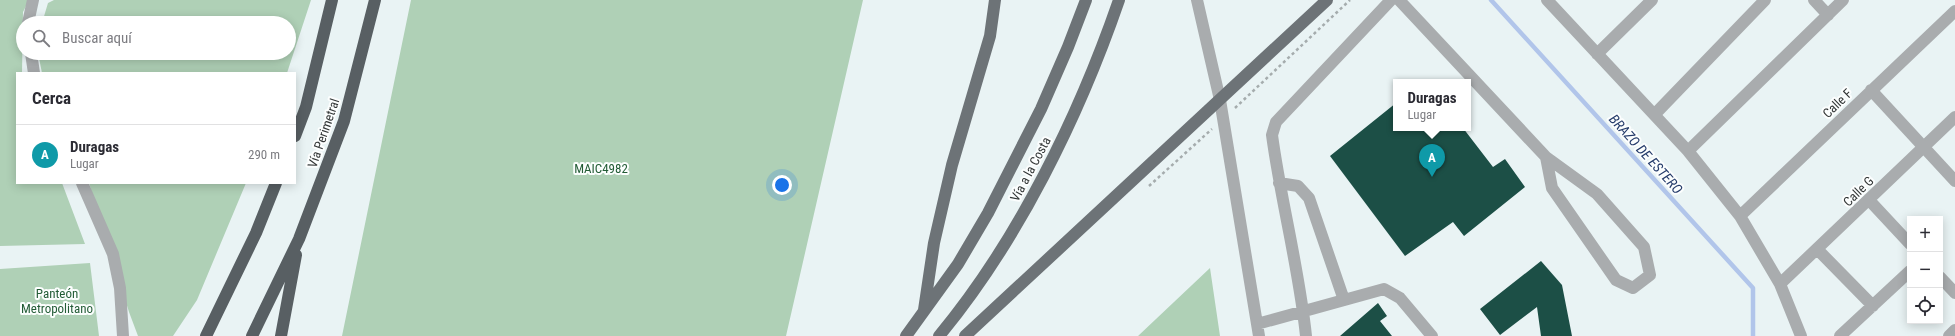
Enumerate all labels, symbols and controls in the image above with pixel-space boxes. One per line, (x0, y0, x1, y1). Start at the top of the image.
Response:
search box (16, 16, 296, 60)
icon: search (30, 27, 52, 49)
text: Buscar aquí (62, 29, 132, 47)
popup (1393, 79, 1471, 131)
street label: Calle F (1820, 86, 1855, 121)
text: Cerca (32, 88, 71, 108)
text: Duragas (1407, 89, 1457, 107)
street label: Vía Perimetral (305, 97, 342, 170)
text: Lugar (1407, 107, 1436, 122)
water label: BRAZO DE ESTERO (1606, 111, 1686, 197)
street label: Vía a la Costa (1007, 134, 1054, 204)
text: Duragas (70, 138, 119, 156)
pin: A (1419, 144, 1445, 177)
text: A (41, 147, 49, 162)
text: 290 m (248, 147, 280, 162)
text: Lugar (70, 156, 99, 171)
park label: MAIC4982 (574, 161, 628, 176)
street label: Calle G (1840, 173, 1877, 209)
your location (772, 175, 792, 195)
map controls (1907, 216, 1943, 324)
button: + (1907, 216, 1943, 252)
button: − (1907, 252, 1943, 288)
park label: Panteón Metropolitano (21, 286, 93, 316)
button: locate (1907, 288, 1943, 324)

